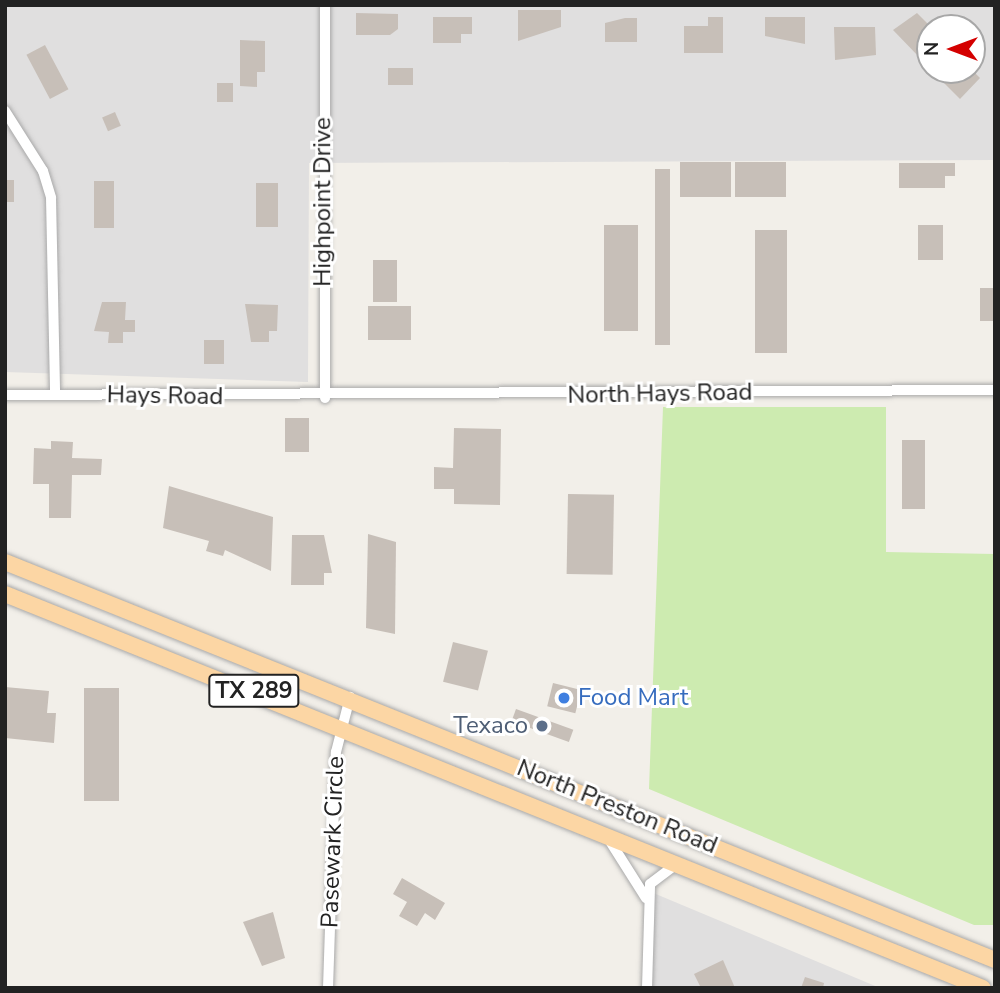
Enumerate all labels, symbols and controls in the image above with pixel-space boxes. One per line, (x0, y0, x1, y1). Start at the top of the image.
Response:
north arrow (916, 14, 986, 84)
text: N (919, 42, 945, 56)
street label: Highpoint Drive (309, 117, 337, 287)
street label: North Hays Road (567, 378, 753, 410)
street label: Hays Road (107, 381, 223, 411)
road number: TX 289 (207, 671, 301, 710)
place label: Food Mart (578, 684, 688, 712)
marker: Food Mart (556, 690, 572, 706)
place label: Texaco (453, 712, 528, 740)
marker: Texaco (534, 718, 550, 734)
street label: North Preston Road (513, 754, 721, 860)
street label: Pasewark Circle (316, 756, 350, 928)

